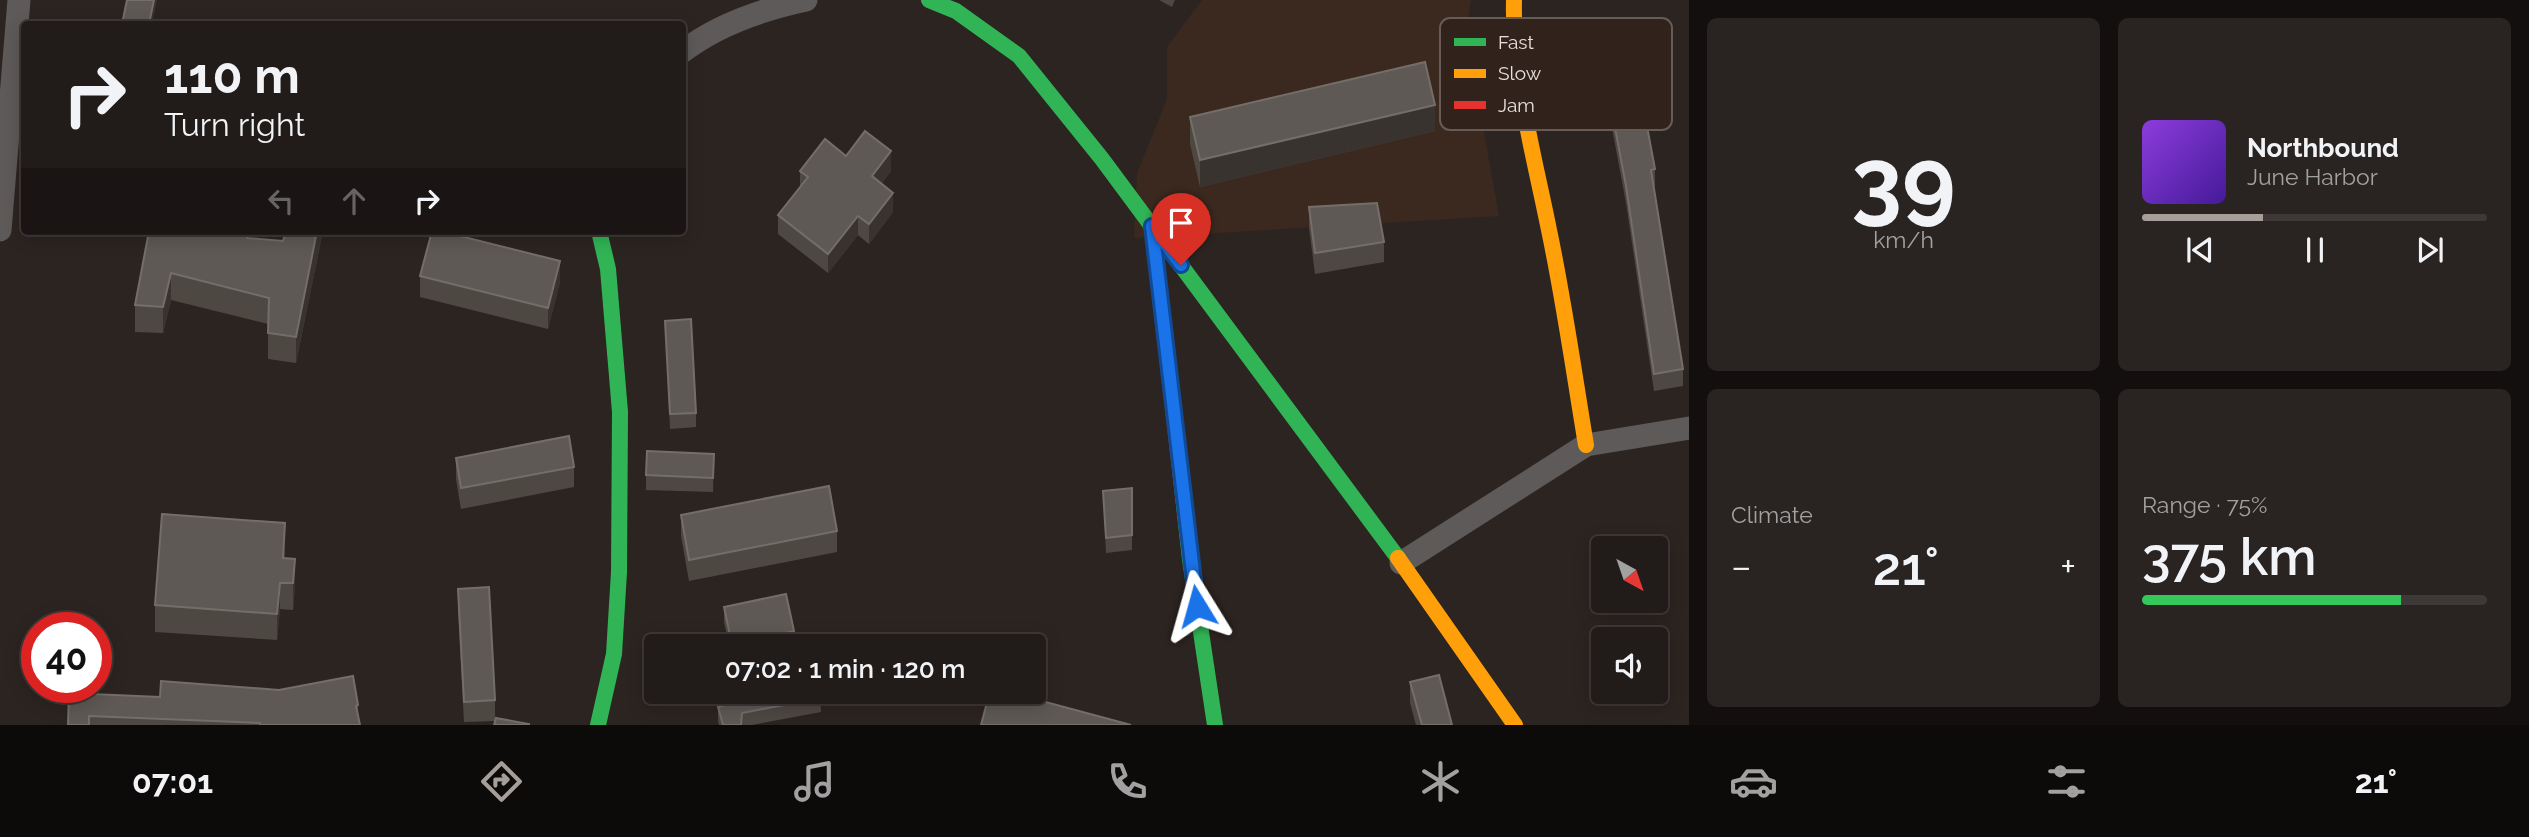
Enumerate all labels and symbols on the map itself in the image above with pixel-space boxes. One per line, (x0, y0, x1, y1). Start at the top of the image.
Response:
legend (1440, 18, 1672, 130)
text: Fast (1498, 31, 1534, 53)
text: Slow (1498, 62, 1542, 84)
text: Jam (1498, 94, 1535, 116)
pin (1151, 193, 1211, 265)
north arrow (1591, 536, 1668, 612)
position arrow (1160, 569, 1234, 643)
speed limit sign: 40 (21, 612, 112, 703)

